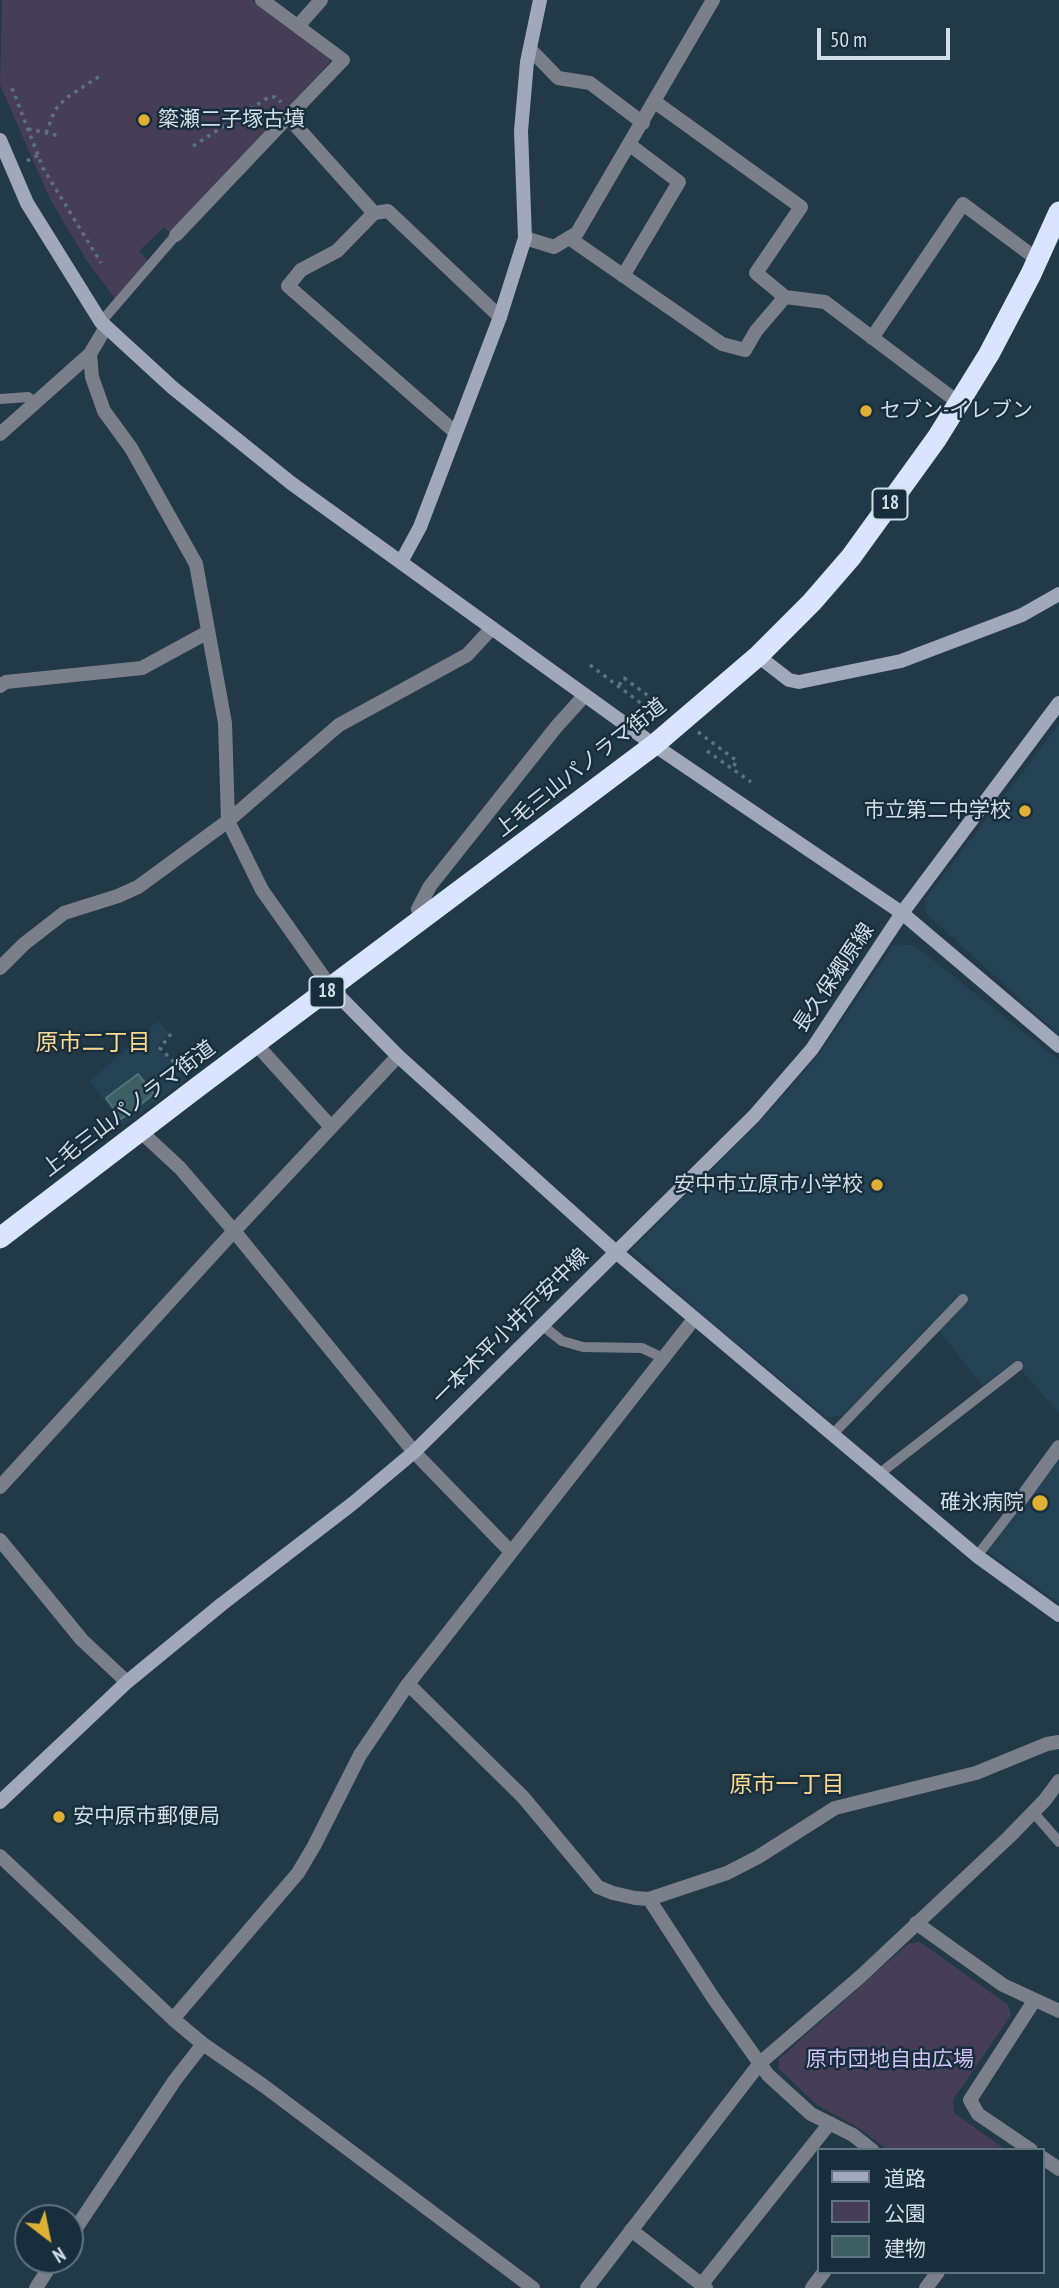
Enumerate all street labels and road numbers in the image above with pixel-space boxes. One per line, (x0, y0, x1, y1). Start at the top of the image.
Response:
road number: 18 (872, 489, 908, 520)
street label: 上毛三山パノラマ街道 (491, 693, 671, 843)
street label: 長久保郷原線 (788, 919, 880, 1037)
road number: 18 (310, 976, 344, 1008)
street label: 上毛三山パノラマ街道 (38, 1036, 220, 1182)
street label: 一本木平小井戸安中線 (428, 1244, 594, 1410)

